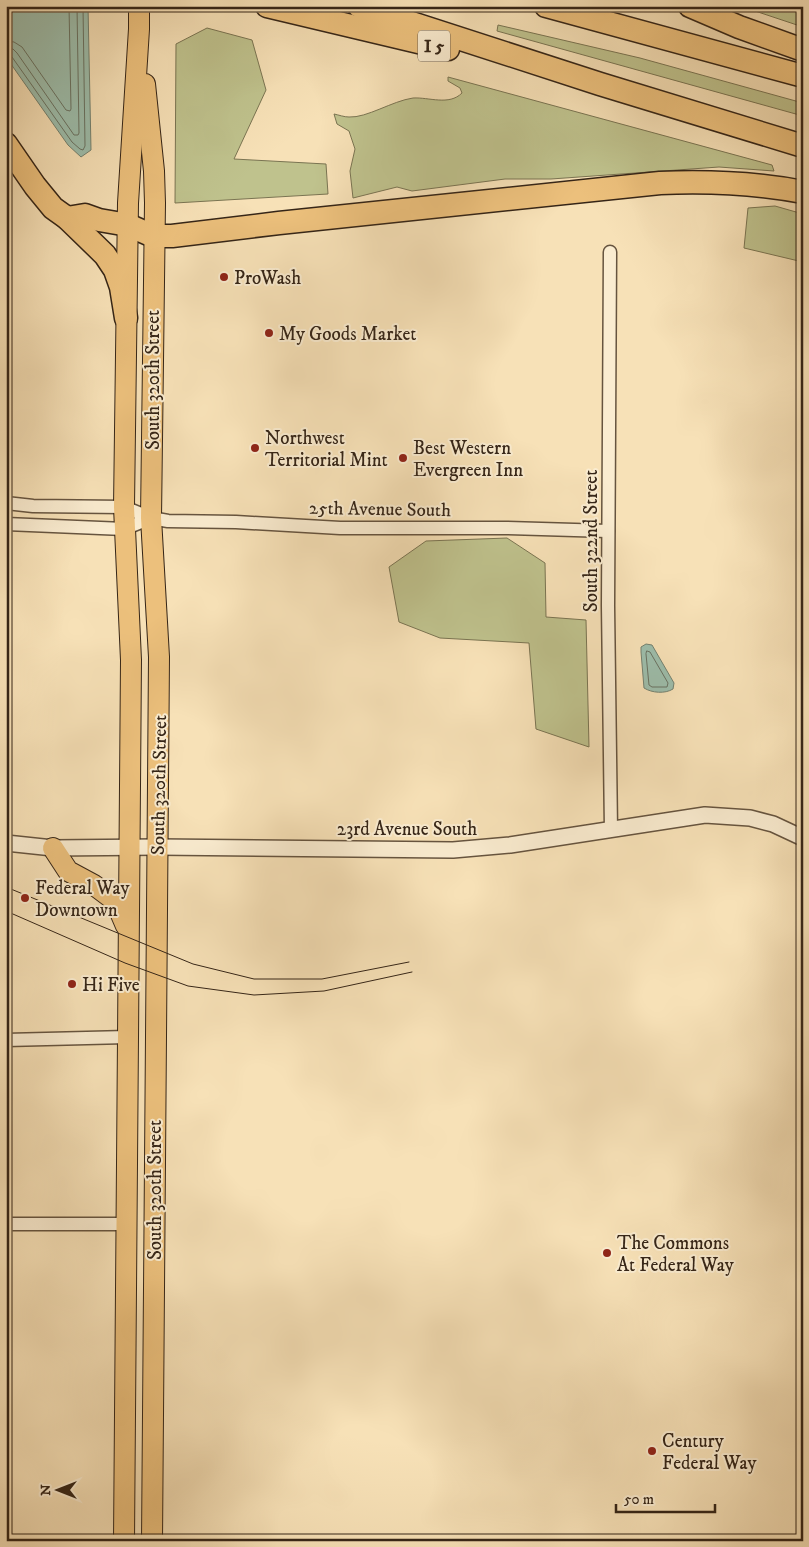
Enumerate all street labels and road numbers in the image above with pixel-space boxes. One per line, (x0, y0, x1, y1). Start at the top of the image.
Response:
road number: I 5 (418, 30, 450, 61)
street label: South 320th Street (142, 310, 165, 450)
street label: South 322nd Street (580, 470, 603, 612)
street label: 25th Avenue South (309, 497, 451, 522)
street label: South 320th Street (147, 715, 172, 855)
street label: 23rd Avenue South (337, 818, 477, 841)
street label: South 320th Street (144, 1120, 167, 1260)

